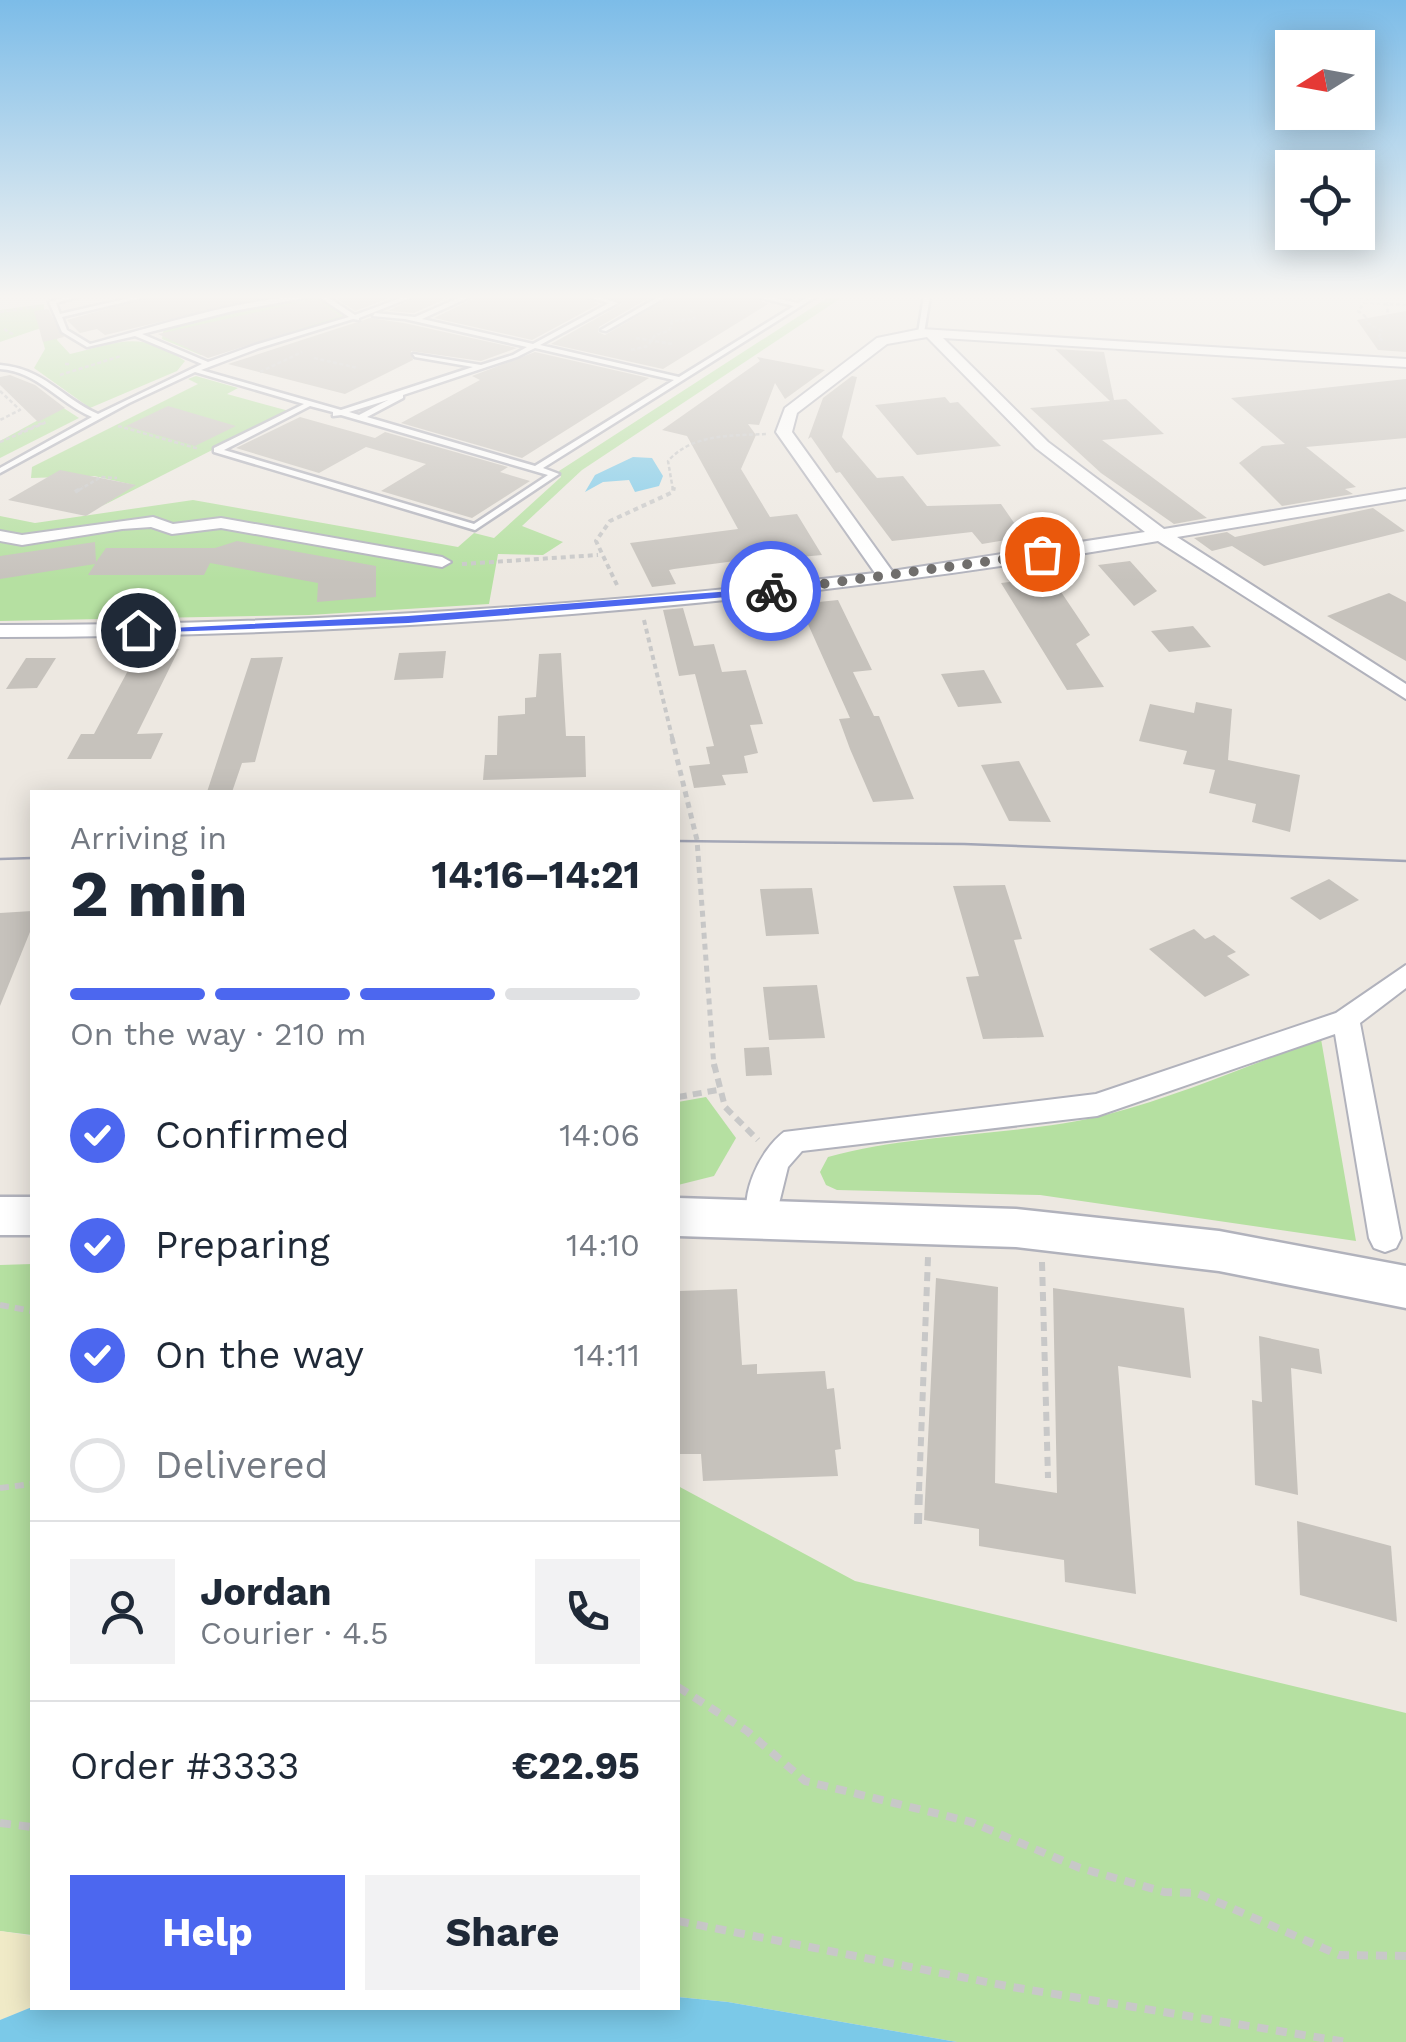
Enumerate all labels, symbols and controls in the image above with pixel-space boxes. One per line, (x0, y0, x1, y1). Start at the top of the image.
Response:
north arrow (1275, 30, 1375, 130)
map controls (1275, 30, 1375, 250)
button: locate (1275, 150, 1375, 250)
pin (1000, 512, 1085, 597)
icon: bag (1015, 527, 1070, 582)
courier (721, 541, 821, 641)
icon: bike (744, 564, 799, 619)
pin (96, 588, 181, 673)
icon: home (111, 603, 166, 658)
text: Arriving in (70, 819, 227, 857)
text: 14:16–14:21 (432, 853, 640, 897)
text: 2 min (70, 856, 248, 932)
text: On the way · 210 m (70, 1015, 367, 1053)
icon: check (70, 1108, 125, 1163)
text: Confirmed (155, 1113, 350, 1157)
text: 14:06 (559, 1116, 640, 1154)
icon: check (70, 1218, 125, 1273)
text: Preparing (155, 1223, 330, 1267)
text: 14:10 (566, 1226, 640, 1264)
icon: check (70, 1328, 125, 1383)
text: On the way (155, 1333, 364, 1377)
text: 14:11 (574, 1336, 640, 1374)
text: Delivered (155, 1443, 328, 1487)
button: person (70, 1559, 175, 1664)
button: phone (535, 1559, 640, 1664)
text: Jordan (200, 1570, 332, 1614)
text: Courier · 4.5 (200, 1614, 389, 1652)
text: Order #3333 (70, 1744, 299, 1788)
text: €22.95 (512, 1744, 640, 1788)
button: Help (70, 1875, 345, 1990)
button: Share (365, 1875, 640, 1990)

